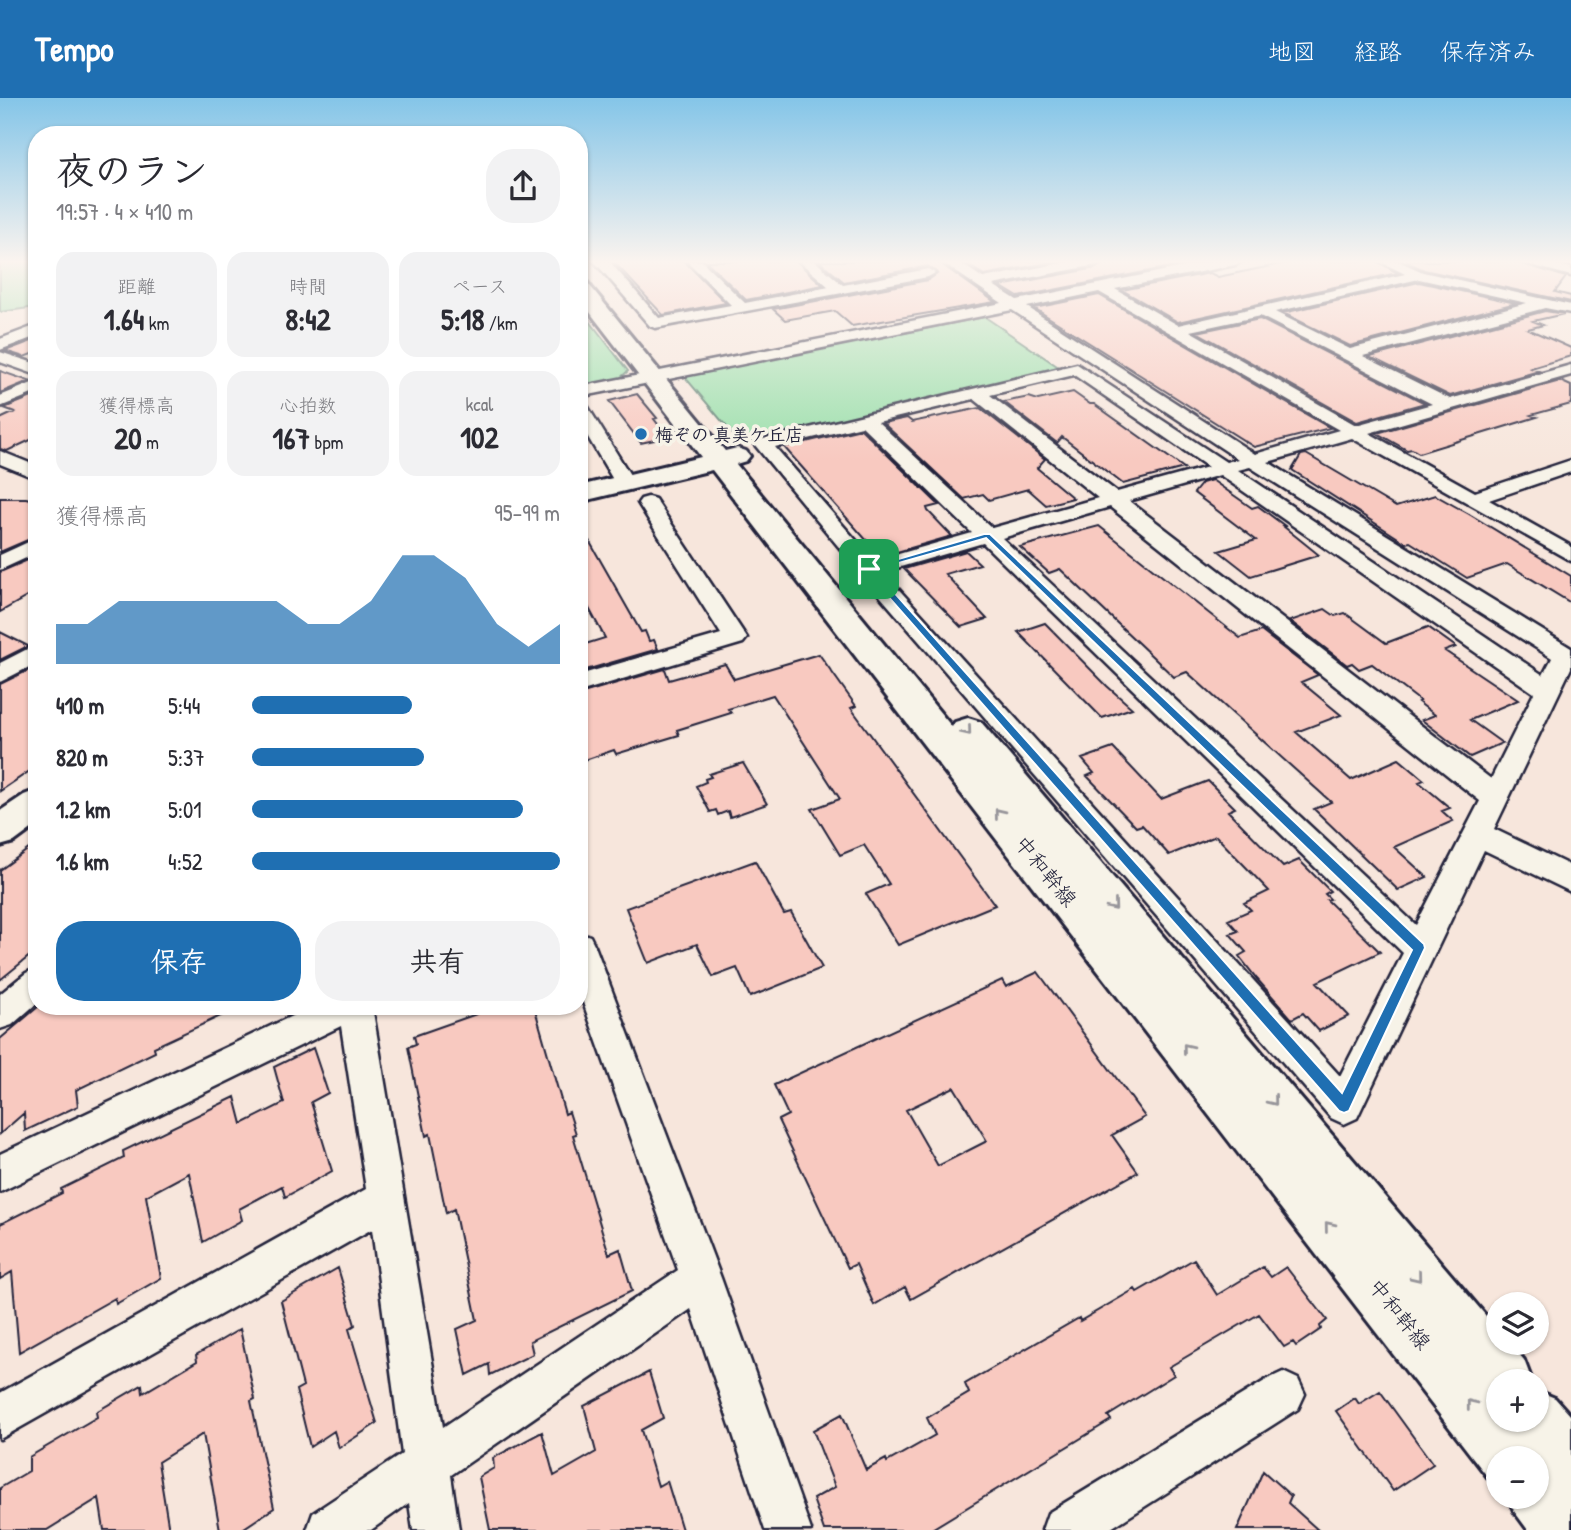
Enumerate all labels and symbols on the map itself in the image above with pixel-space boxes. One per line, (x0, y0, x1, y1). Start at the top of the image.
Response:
place label: 梅ぞの 真美ケ丘店 (655, 422, 803, 447)
marker: 梅ぞの 真美ケ丘店 (633, 426, 649, 442)
pin (839, 539, 899, 599)
one-way arrow (959, 724, 972, 736)
one-way arrow (995, 808, 1008, 820)
street label: 中和幹線 (1008, 829, 1084, 913)
one-way arrow (1104, 899, 1117, 911)
one-way arrow (1183, 1043, 1195, 1056)
one-way arrow (1265, 1092, 1277, 1105)
one-way arrow (1325, 1221, 1337, 1234)
one-way arrow (1409, 1268, 1421, 1281)
street label: 中和幹線 (1362, 1272, 1438, 1356)
one-way arrow (1466, 1399, 1479, 1412)

